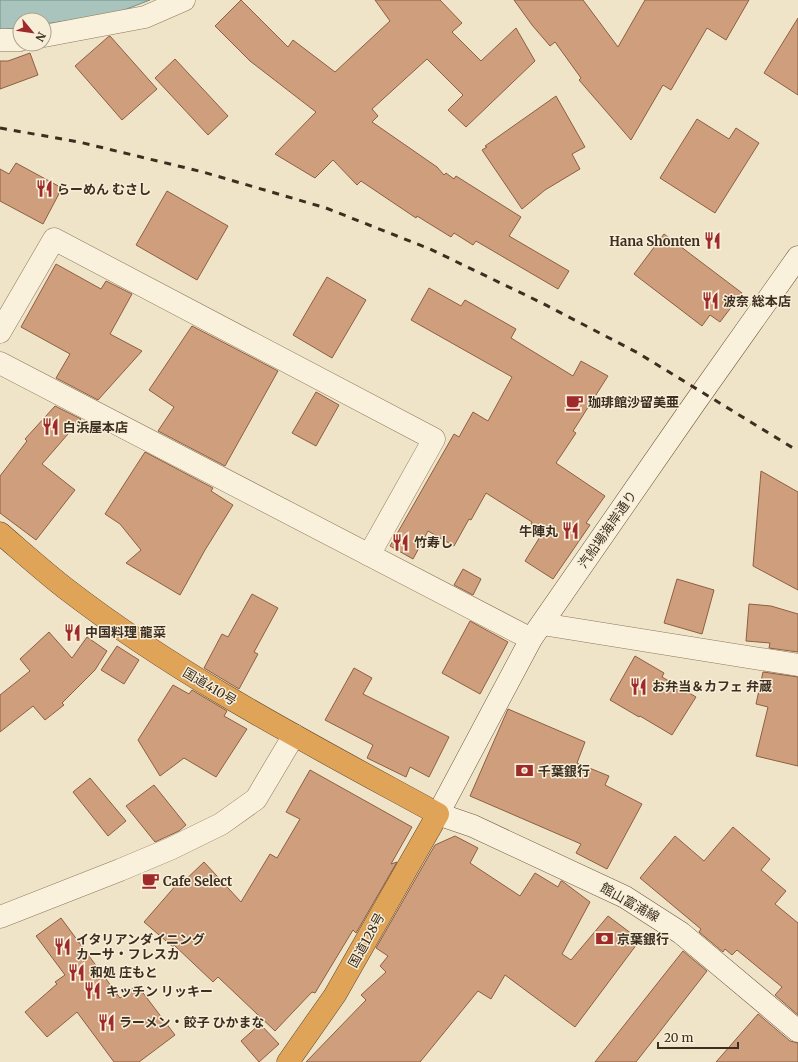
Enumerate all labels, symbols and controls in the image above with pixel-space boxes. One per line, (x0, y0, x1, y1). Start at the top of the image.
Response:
north arrow (12, 12, 52, 52)
text: N (32, 30, 49, 44)
restaurant icon: らーめん むさし (34, 179, 54, 199)
place label: らーめん むさし (57, 181, 151, 198)
restaurant icon: Hana Shonten (703, 231, 723, 251)
place label: Hana Shonten (609, 233, 700, 250)
restaurant icon: 波奈 総本店 (700, 291, 720, 311)
place label: 波奈 総本店 (723, 293, 791, 310)
cafe icon: 珈琲館沙留美亜 (565, 392, 585, 412)
place label: 珈琲館沙留美亜 (588, 394, 679, 411)
restaurant icon: 白浜屋本店 (40, 417, 60, 437)
place label: 白浜屋本店 (63, 419, 128, 436)
street label: 汽船場海岸通り (574, 487, 640, 571)
restaurant icon: 牛陣丸 (561, 521, 581, 541)
place label: 牛陣丸 (519, 523, 558, 540)
restaurant icon: 竹寿し (391, 532, 411, 552)
place label: 竹寿し (414, 534, 453, 551)
restaurant icon: 中国料理 龍菜 (62, 622, 82, 642)
place label: 中国料理 龍菜 (85, 624, 166, 641)
street label: 国道410号 (180, 664, 240, 709)
restaurant icon: お弁当＆カフェ 弁蔵 (629, 676, 649, 696)
place label: お弁当＆カフェ 弁蔵 (652, 678, 772, 695)
bank icon: 千葉銀行 (515, 761, 535, 781)
place label: 千葉銀行 (538, 763, 590, 780)
cafe icon: Cafe Select (140, 871, 160, 891)
place label: Cafe Select (163, 873, 233, 890)
street label: 館山富浦線 (597, 879, 662, 926)
street label: 国道128号 (344, 910, 388, 971)
bank icon: 京葉銀行 (594, 929, 614, 949)
place label: イタリアンダイニング カーサ・フレスカ (76, 931, 205, 963)
place label: 京葉銀行 (617, 931, 669, 948)
restaurant icon: イタリアンダイニング カーサ・フレスカ (53, 936, 73, 956)
restaurant icon: 和処 庄もと (67, 962, 87, 982)
place label: 和処 庄もと (90, 964, 158, 981)
restaurant icon: キッチン リッキー (83, 981, 103, 1001)
place label: キッチン リッキー (106, 983, 213, 1000)
restaurant icon: ラーメン・餃子 ひかまな (96, 1012, 116, 1032)
place label: ラーメン・餃子 ひかまな (119, 1014, 265, 1031)
scale bar (658, 1024, 738, 1050)
text: 20 m (664, 1030, 693, 1045)

